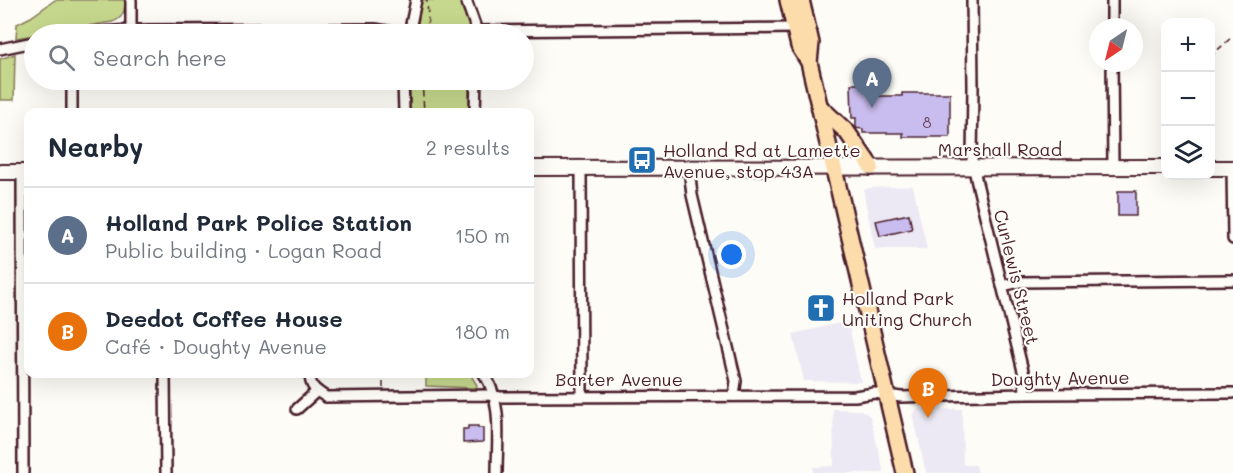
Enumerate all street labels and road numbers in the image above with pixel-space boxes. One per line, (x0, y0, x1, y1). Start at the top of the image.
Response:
street label: Marshall Road (938, 137, 1062, 161)
street label: Curlewis Street (989, 207, 1045, 347)
street label: Doughty Avenue (990, 365, 1130, 391)
street label: Barter Avenue (555, 367, 683, 391)

